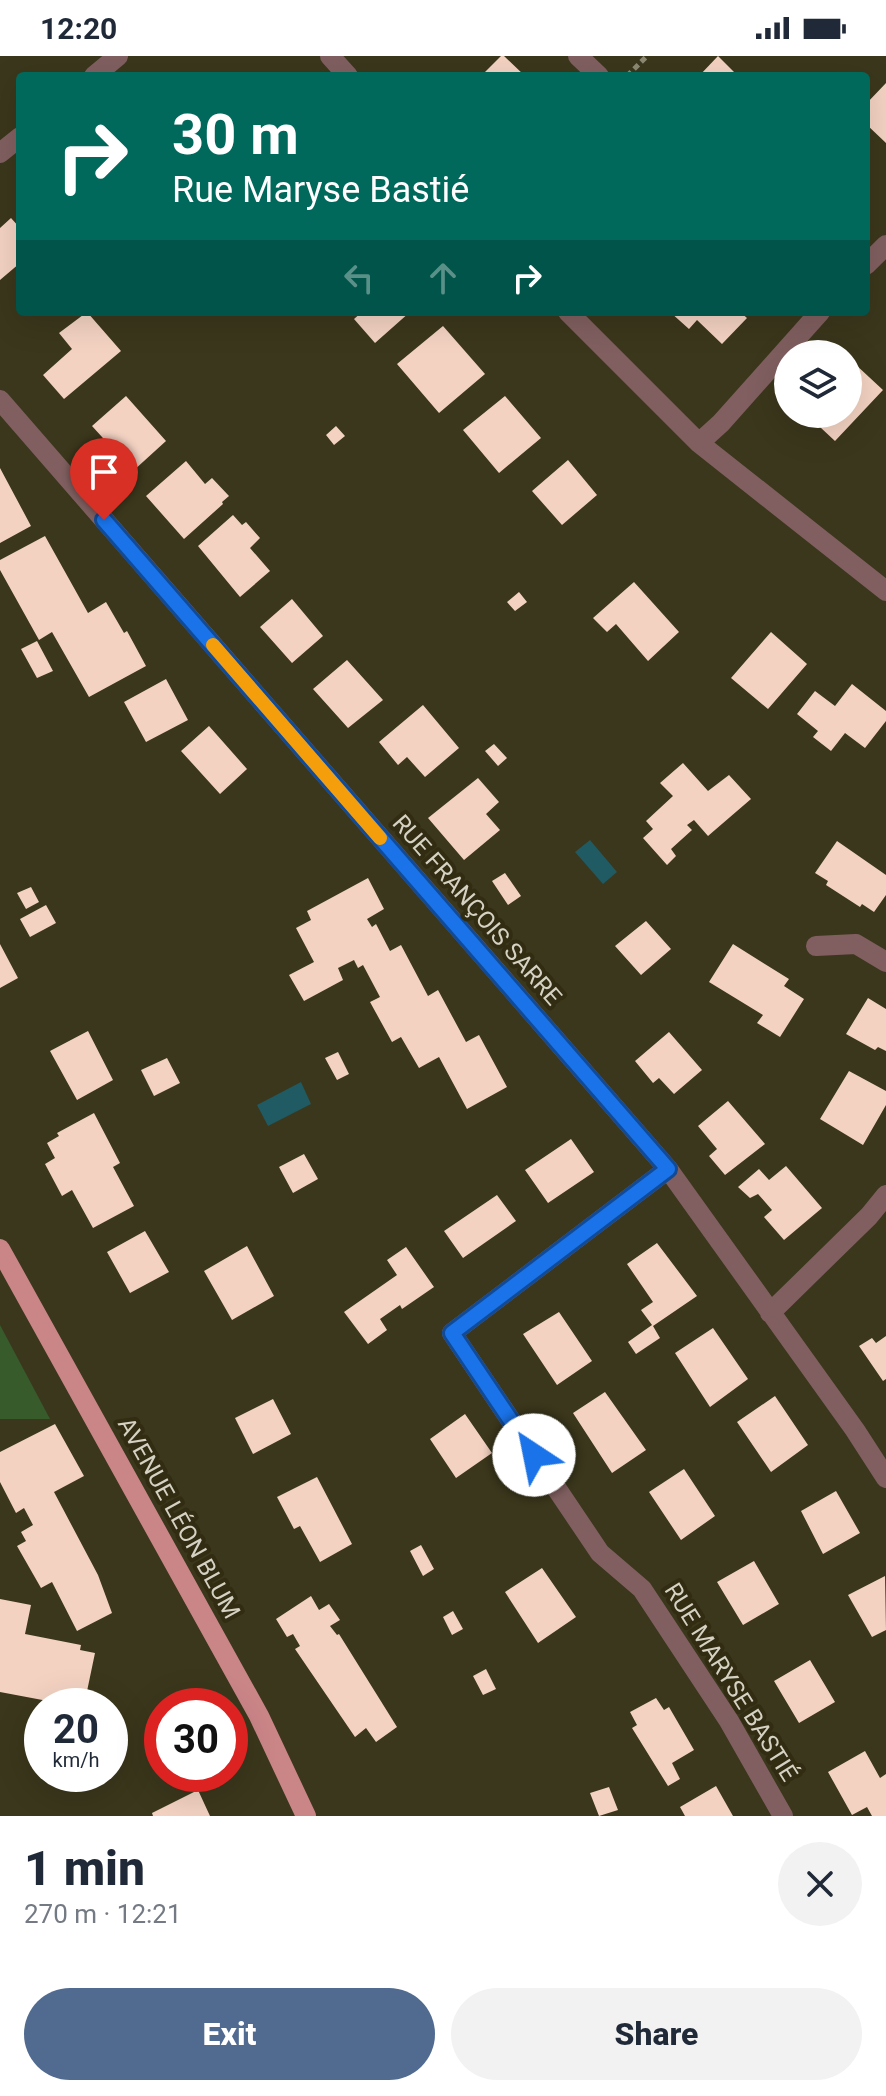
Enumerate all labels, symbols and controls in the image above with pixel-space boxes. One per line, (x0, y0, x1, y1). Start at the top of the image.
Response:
text: 12:20 (40, 11, 117, 46)
text: 30 m (172, 102, 299, 168)
icon: right (40, 104, 144, 208)
text: Rue Maryse Bastié (172, 169, 469, 211)
icon: left (337, 256, 381, 300)
icon: ahead (421, 256, 465, 300)
icon: right (505, 256, 549, 300)
map controls (774, 340, 862, 428)
button: layers (774, 340, 862, 428)
pin (70, 438, 138, 520)
icon: arrive (82, 450, 126, 494)
street label: RUE FRANÇOIS SARRE (387, 809, 567, 1011)
street label: AVENUE LÉON BLUM (112, 1412, 246, 1624)
position arrow (492, 1413, 576, 1497)
street label: RUE MARYSE BASTIÉ (659, 1578, 803, 1786)
speed limit sign: 30 (144, 1688, 248, 1792)
text: 20 (53, 1706, 99, 1753)
text: km/h (53, 1748, 99, 1772)
text: 1 min (24, 1840, 145, 1897)
button: close (778, 1842, 862, 1926)
text: 270 m · 12:21 (24, 1899, 182, 1929)
button: Exit (24, 1988, 435, 2080)
button: Share (451, 1988, 862, 2080)

